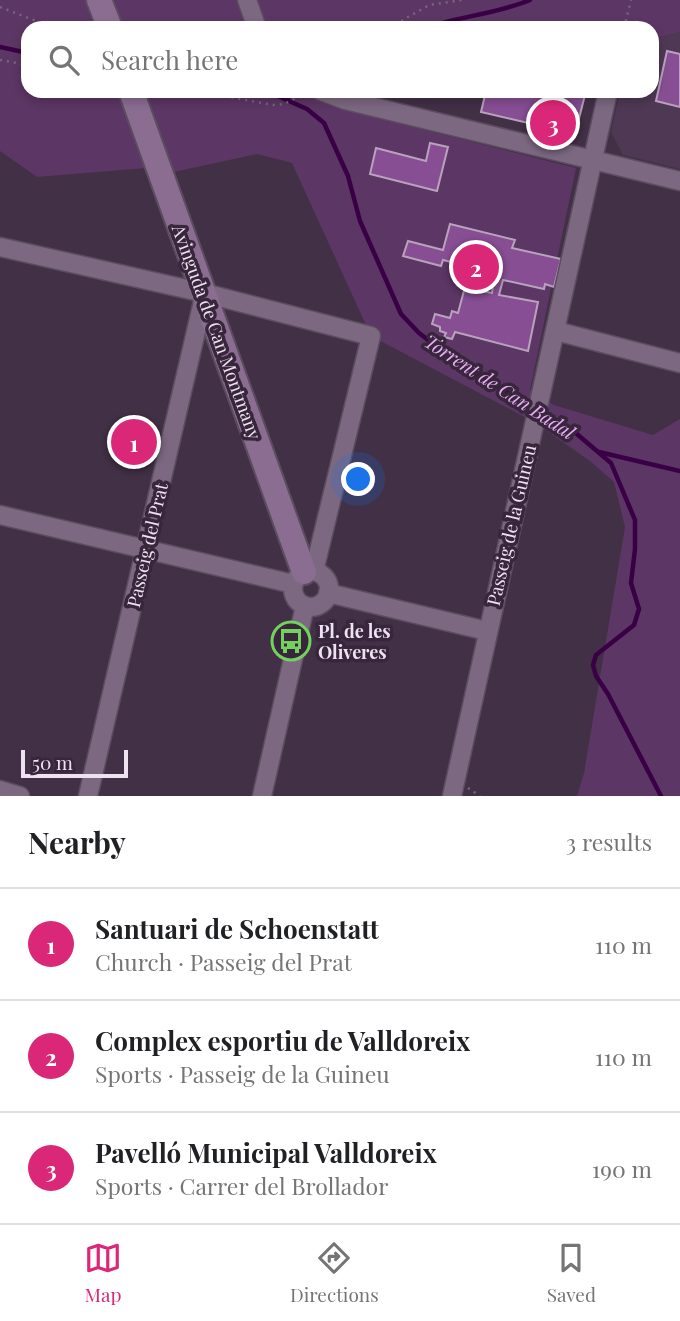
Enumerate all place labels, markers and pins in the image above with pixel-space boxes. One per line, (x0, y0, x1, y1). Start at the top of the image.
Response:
pin: 3 (530, 97, 576, 149)
pin: 2 (453, 241, 499, 293)
pin: 1 (111, 416, 157, 468)
place label: Pl. de les Oliveres (318, 619, 391, 664)
bus stop icon: Pl. de les Oliveres (270, 620, 312, 662)

